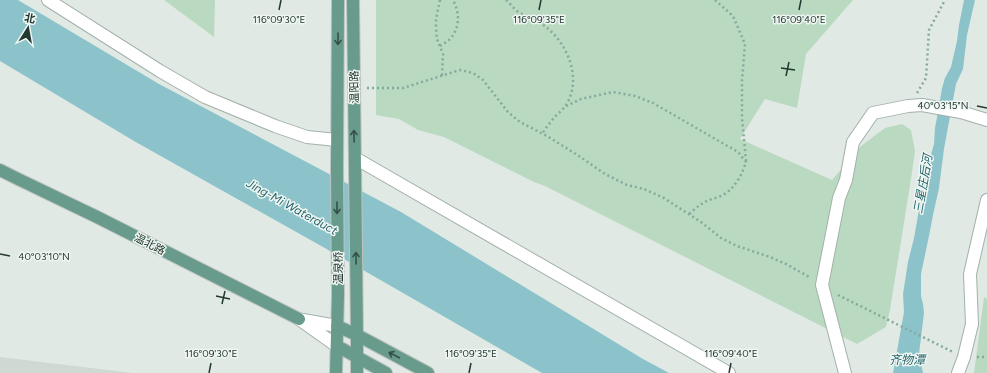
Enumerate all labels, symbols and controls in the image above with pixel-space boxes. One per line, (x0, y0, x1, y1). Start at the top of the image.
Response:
north arrow (8, 8, 48, 48)
text: 北 (23, 11, 36, 26)
text: 116°09'30"E (253, 13, 305, 26)
text: 116°09'35"E (513, 13, 565, 26)
text: 116°09'40"E (772, 13, 826, 26)
one-way arrow (334, 32, 342, 45)
street label: 温阳路 (348, 70, 361, 104)
text: 40°03'15"N (918, 99, 968, 112)
one-way arrow (351, 130, 358, 143)
water label: 三星庄后河 (911, 151, 935, 215)
water label: Jing-Mi Waterduct (243, 176, 340, 238)
one-way arrow (333, 201, 341, 214)
street label: 温北路 (132, 231, 167, 258)
text: 40°03'10"N (18, 250, 70, 263)
street label: 温泉桥 (332, 252, 345, 285)
one-way arrow (352, 252, 360, 265)
text: 116°09'30"E (185, 347, 237, 360)
text: 116°09'35"E (445, 347, 497, 360)
text: 116°09'40"E (704, 347, 758, 360)
one-way arrow (388, 350, 400, 358)
water label: 齐物潭 (889, 353, 927, 367)

